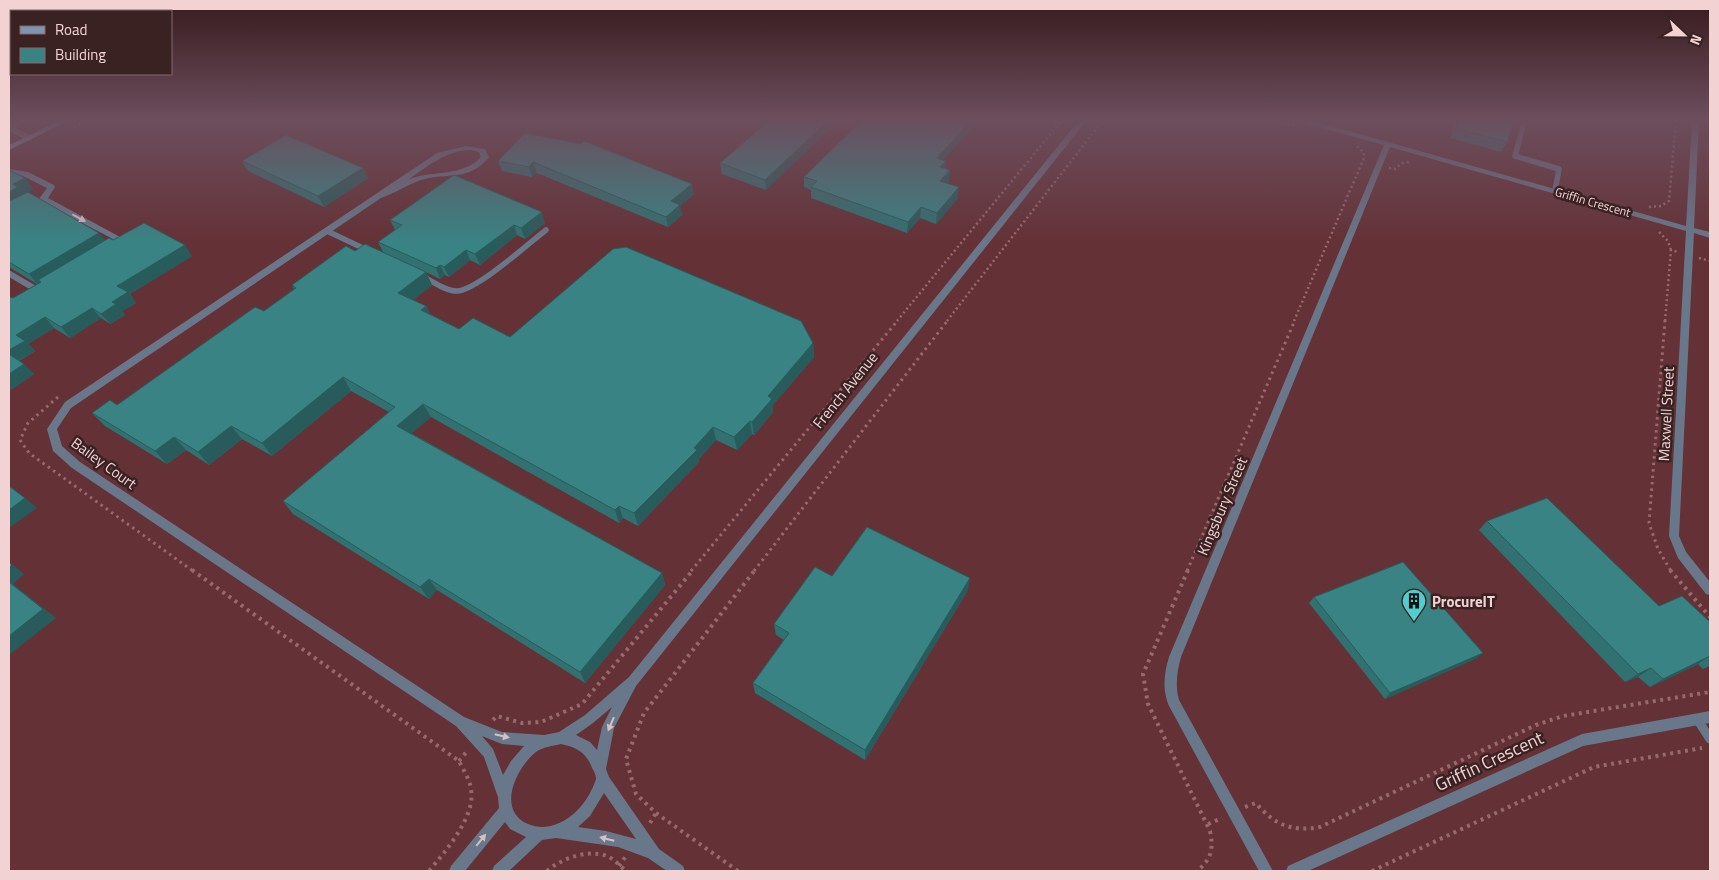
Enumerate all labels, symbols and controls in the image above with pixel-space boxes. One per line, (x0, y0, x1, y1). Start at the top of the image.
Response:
legend (10, 10, 172, 75)
north arrow (1659, 10, 1709, 60)
text: Road (55, 18, 87, 41)
text: N (1685, 32, 1708, 48)
text: Building (55, 43, 106, 66)
street label: Griffin Crescent (1553, 182, 1634, 222)
one-way arrow (72, 214, 87, 222)
street label: French Avenue (807, 347, 883, 433)
street label: Maxwell Street (1652, 365, 1680, 462)
street label: Bailey Court (67, 431, 142, 495)
street label: Kingsbury Street (1191, 453, 1253, 559)
building icon: ProcureIT (1401, 588, 1427, 622)
place label: ProcureIT (1432, 590, 1495, 613)
one-way arrow (606, 717, 614, 731)
street label: Griffin Crescent (1430, 724, 1548, 798)
one-way arrow (494, 732, 509, 740)
one-way arrow (475, 835, 487, 847)
one-way arrow (600, 835, 615, 843)

